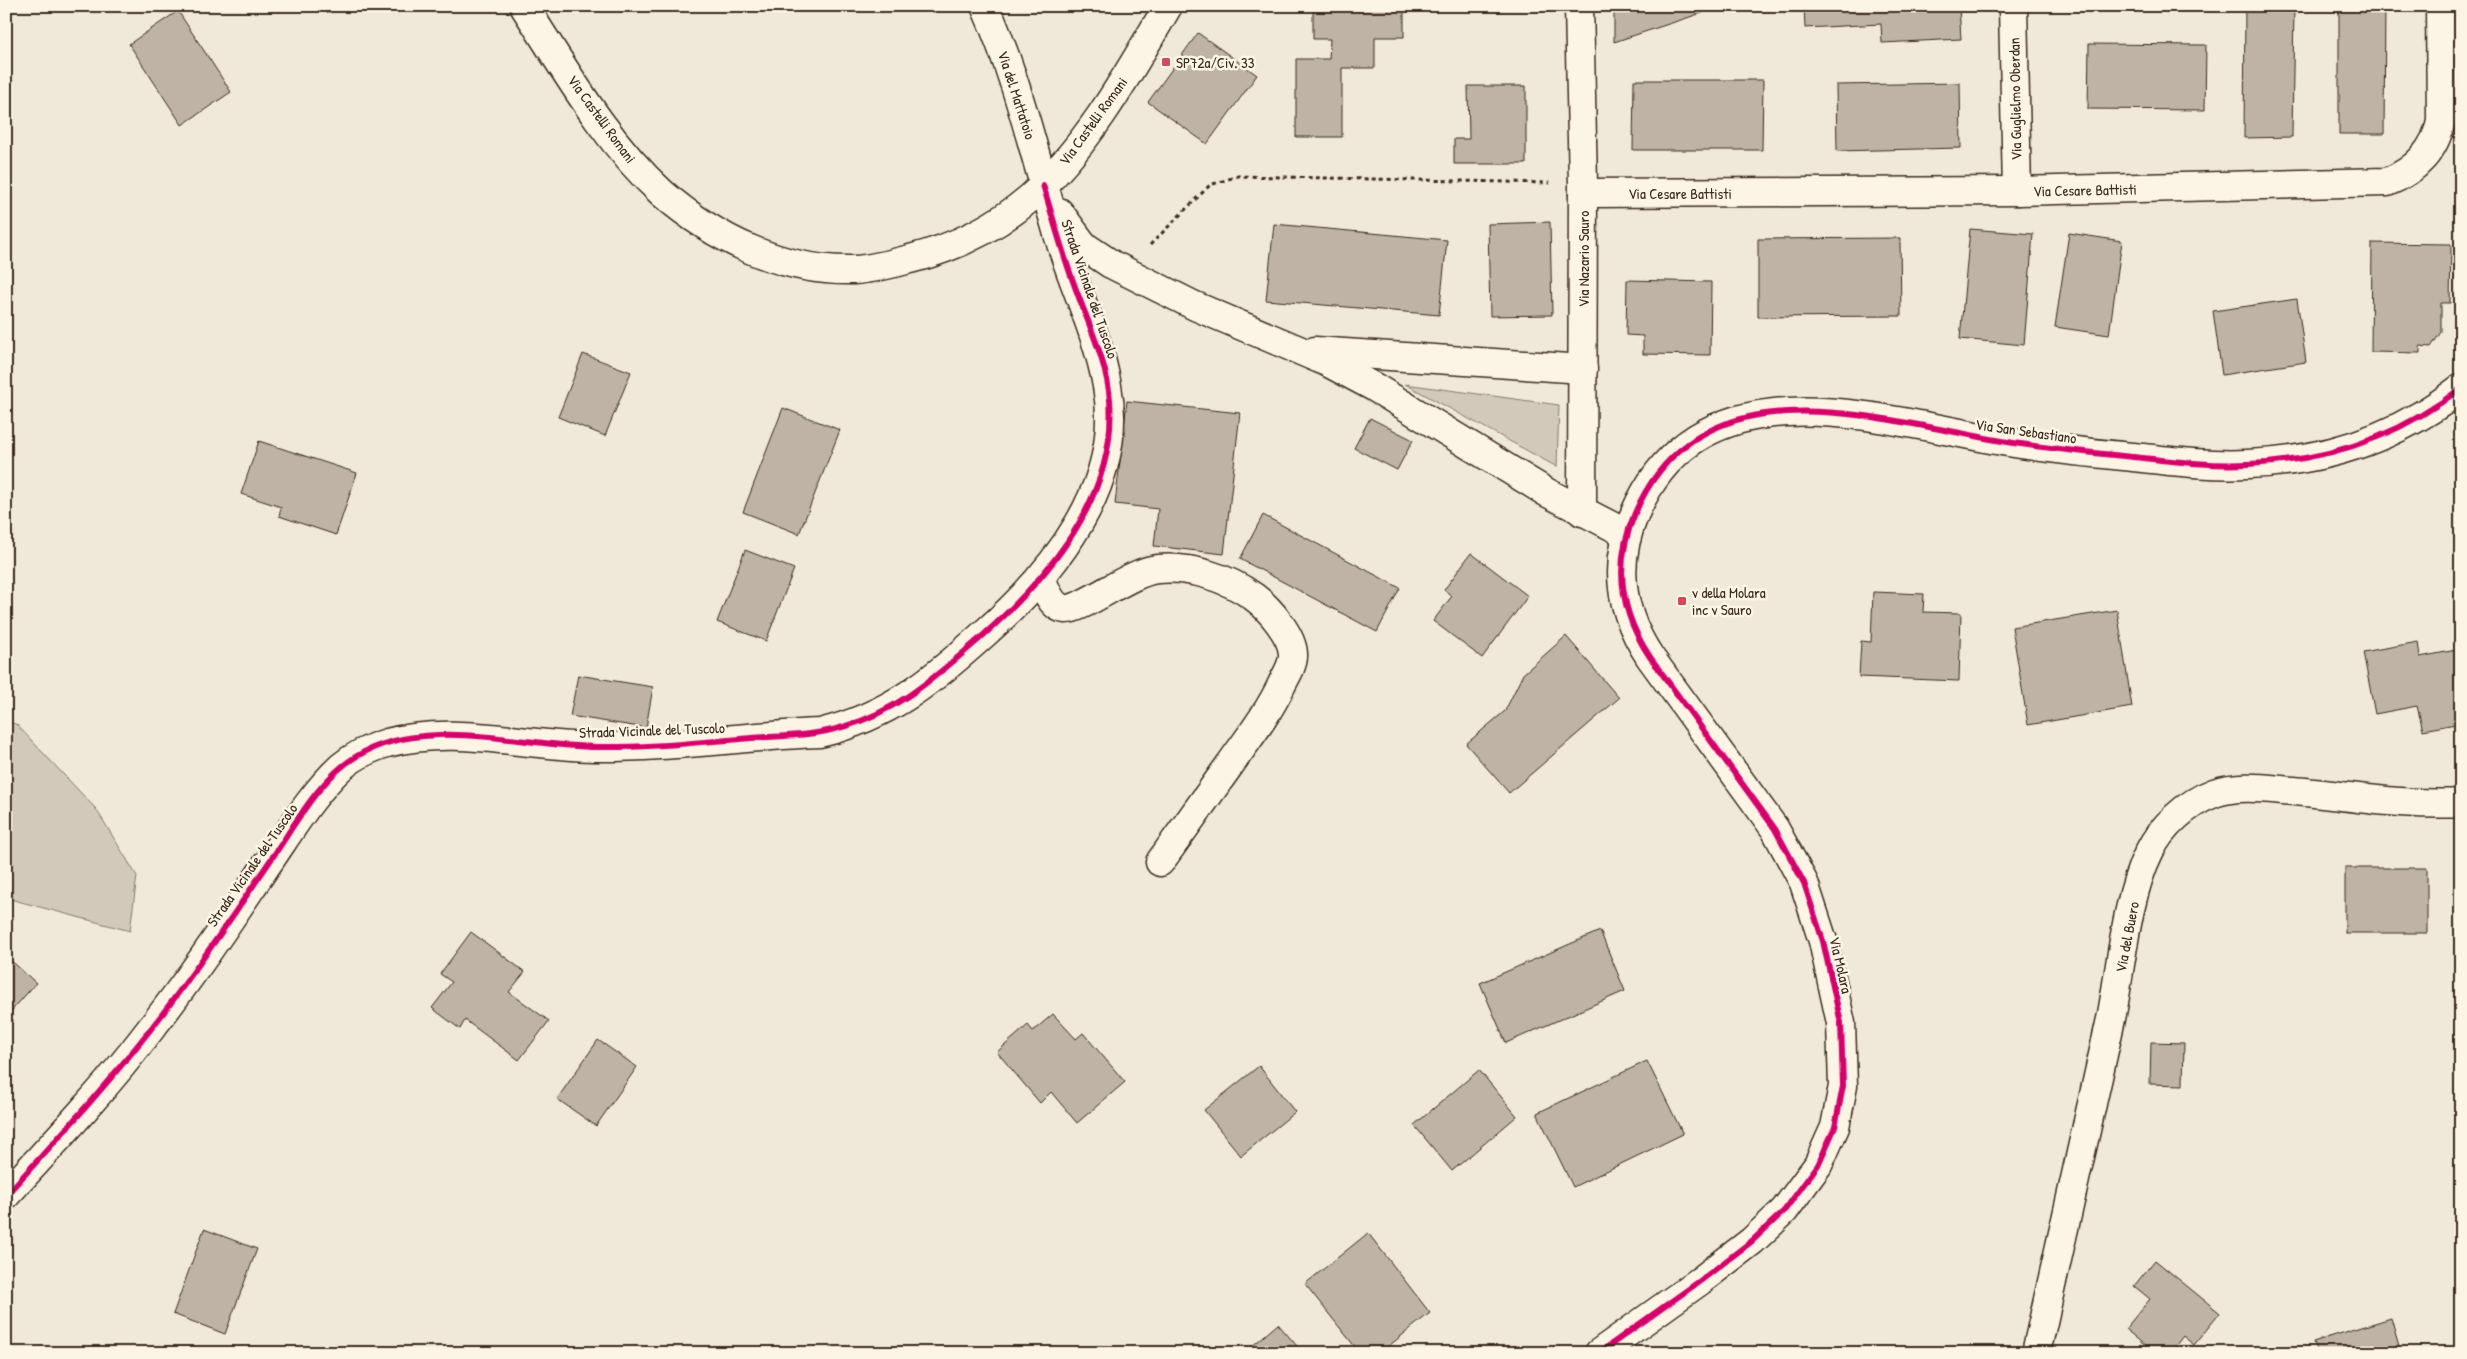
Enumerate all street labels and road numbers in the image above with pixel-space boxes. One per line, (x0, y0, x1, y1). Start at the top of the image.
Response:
street label: Via Guglielmo Oberdan (2003, 37, 2027, 161)
street label: Via del Mattatoio (993, 48, 1041, 142)
street label: Via Castelli Romani (563, 71, 641, 167)
street label: Via Castelli Romani (1054, 73, 1132, 169)
street label: Via Cesare Battisti (2033, 179, 2137, 201)
street label: Via Cesare Battisti (1628, 183, 1732, 204)
street label: Via Nazario Sauro (1573, 211, 1594, 307)
street label: Strada Vicinale del Tuscolo (1056, 217, 1124, 361)
street label: Via San Sebastiano (1974, 414, 2078, 448)
street label: Strada Vicinale del Tuscolo (579, 717, 725, 743)
street label: Strada Vicinale del Tuscolo (202, 799, 302, 931)
street label: Via del Buero (2110, 900, 2144, 974)
street label: Via Molara (1824, 935, 1858, 996)

